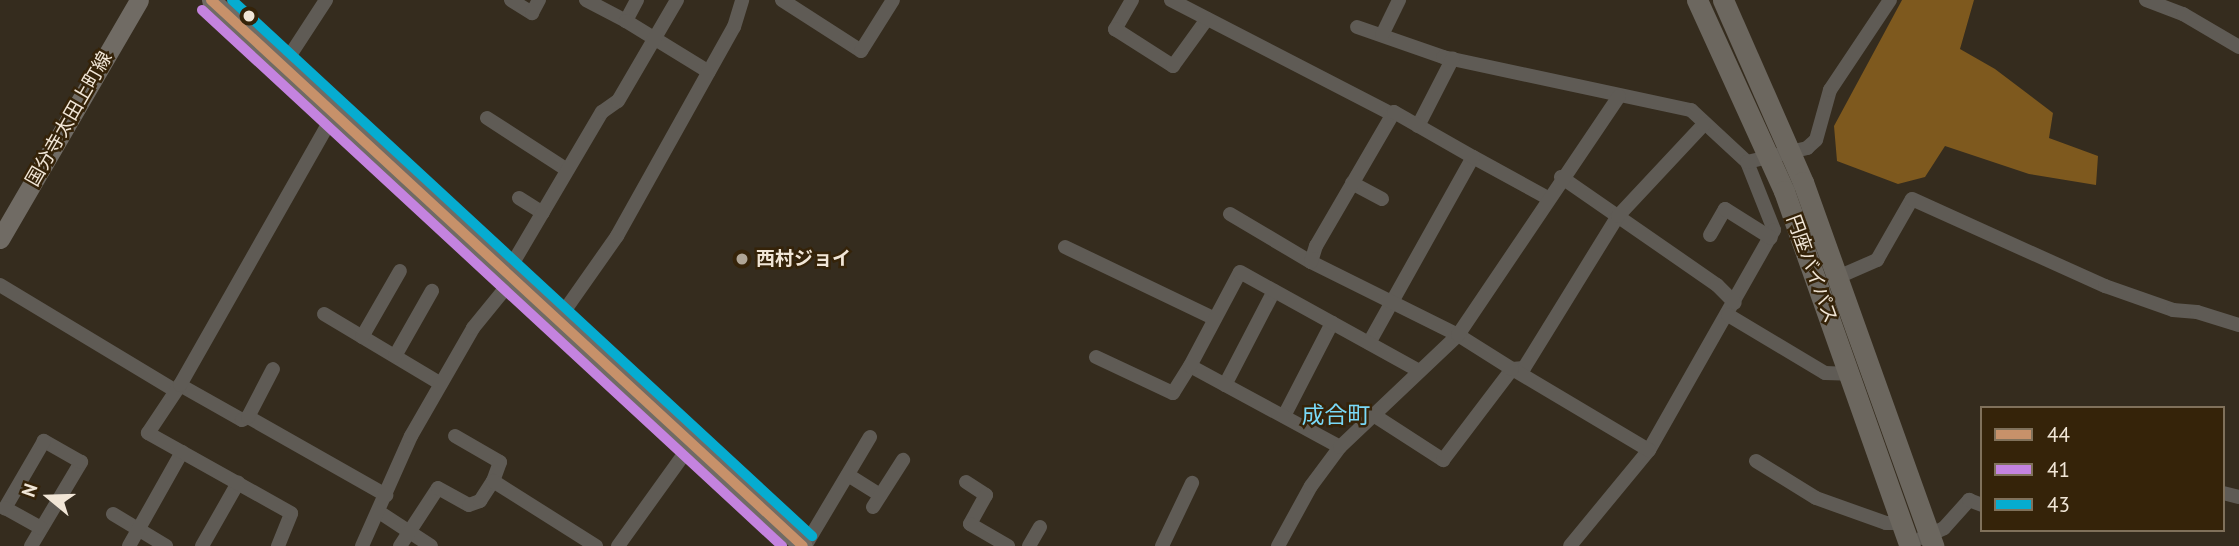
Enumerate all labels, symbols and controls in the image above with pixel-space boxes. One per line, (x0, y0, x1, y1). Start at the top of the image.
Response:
unlabelled marker (242, 9, 256, 23)
street label: 国分寺太田上町線 (21, 47, 117, 191)
street label: 円座バイパス (1782, 212, 1842, 326)
place label: 西村ジョイ (756, 248, 851, 270)
marker: 西村ジョイ (734, 251, 750, 267)
district label: 成合町 (1302, 401, 1370, 429)
legend (1980, 406, 2225, 532)
text: 44 (2047, 421, 2070, 448)
text: 41 (2047, 456, 2070, 483)
north arrow (14, 462, 84, 532)
text: N (16, 480, 43, 500)
text: 43 (2047, 491, 2070, 518)

